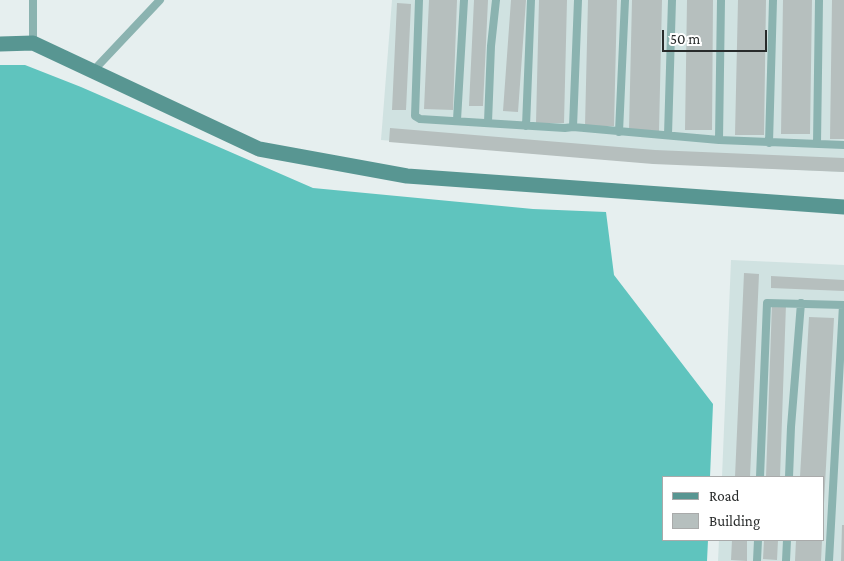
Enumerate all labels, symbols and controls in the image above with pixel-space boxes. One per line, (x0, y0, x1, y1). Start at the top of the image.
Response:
scale bar (664, 20, 769, 52)
text: 50 m (670, 31, 700, 47)
legend (662, 476, 824, 541)
text: Road (709, 488, 739, 504)
text: Building (709, 513, 760, 529)

